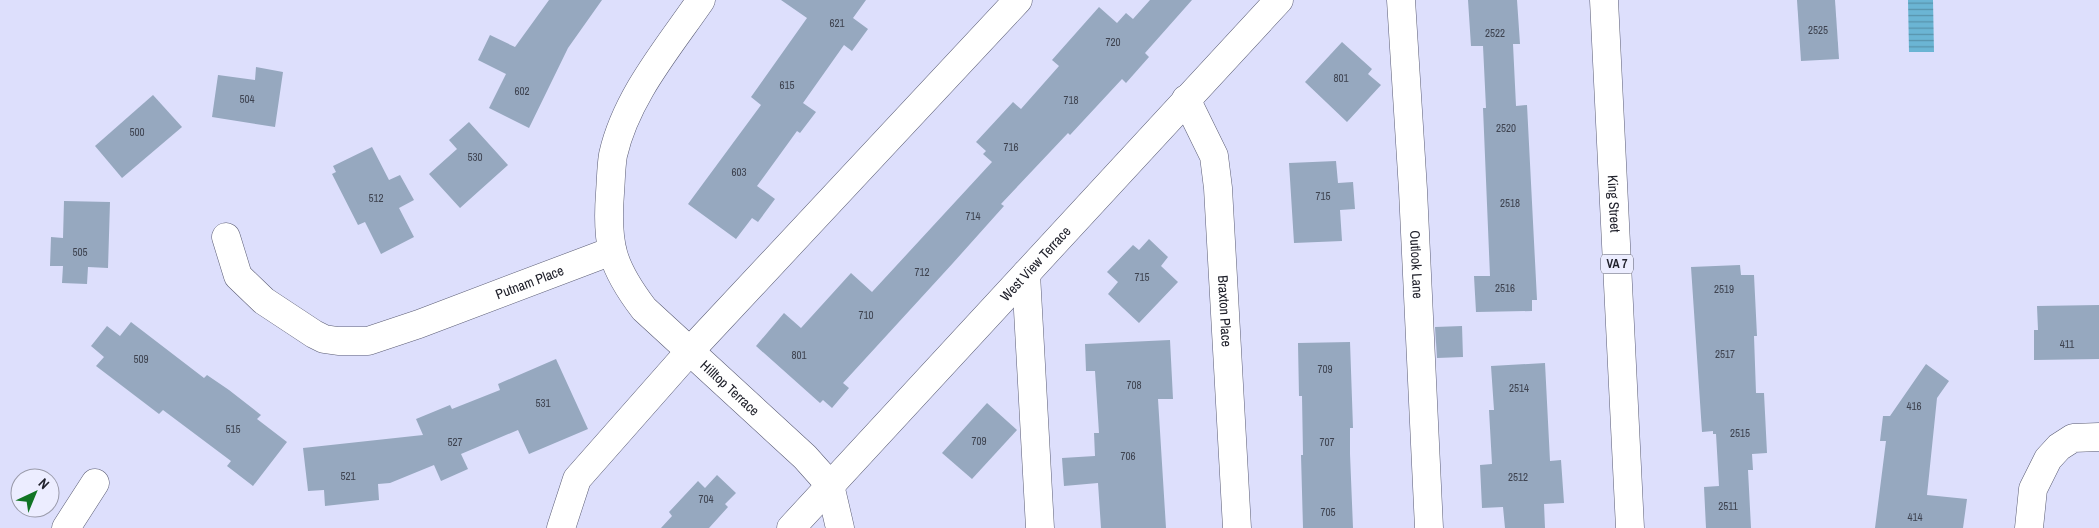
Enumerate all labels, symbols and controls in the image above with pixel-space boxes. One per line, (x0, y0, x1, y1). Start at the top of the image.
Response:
house number: 621 (829, 16, 845, 30)
house number: 2525 (1808, 23, 1828, 37)
house number: 2522 (1485, 26, 1505, 40)
house number: 720 (1105, 35, 1121, 49)
house number: 801 (1333, 71, 1349, 85)
house number: 615 (779, 78, 795, 92)
house number: 602 (514, 84, 530, 98)
house number: 504 (239, 92, 255, 106)
house number: 718 (1063, 93, 1079, 107)
house number: 2520 (1496, 121, 1516, 135)
house number: 500 (129, 125, 145, 139)
house number: 716 (1003, 140, 1019, 154)
house number: 530 (467, 150, 483, 164)
house number: 603 (731, 165, 747, 179)
street label: King Street (1604, 175, 1624, 233)
house number: 715 (1315, 189, 1331, 203)
house number: 512 (368, 191, 384, 205)
house number: 2518 (1500, 196, 1520, 210)
house number: 714 (965, 209, 981, 223)
street label: West View Terrace (996, 222, 1074, 305)
street label: Outlook Lane (1406, 230, 1427, 299)
house number: 505 (72, 245, 88, 259)
road number: VA 7 (1601, 254, 1633, 274)
street label: Putnam Place (493, 261, 566, 303)
house number: 712 (914, 265, 930, 279)
house number: 715 (1134, 270, 1150, 284)
street label: Braxton Place (1214, 275, 1236, 347)
house number: 2516 (1495, 281, 1515, 295)
house number: 2519 (1714, 282, 1734, 296)
house number: 710 (858, 308, 874, 322)
house number: 411 (2060, 337, 2074, 351)
house number: 2517 (1715, 347, 1735, 361)
house number: 801 (791, 348, 807, 362)
house number: 509 (133, 352, 149, 366)
street label: Hilltop Terrace (697, 356, 763, 420)
house number: 709 (1317, 362, 1333, 376)
house number: 708 (1126, 378, 1142, 392)
house number: 2514 (1509, 381, 1529, 395)
house number: 531 (535, 396, 551, 410)
house number: 416 (1906, 399, 1922, 413)
house number: 515 (225, 422, 241, 436)
house number: 2515 (1730, 426, 1750, 440)
house number: 709 (971, 434, 987, 448)
house number: 527 (447, 435, 463, 449)
house number: 707 (1319, 435, 1335, 449)
house number: 706 (1120, 449, 1136, 463)
north arrow (10, 468, 60, 518)
house number: 521 (340, 469, 356, 483)
house number: 2512 (1508, 470, 1528, 484)
text: N (35, 474, 53, 493)
house number: 704 (698, 492, 714, 506)
house number: 2511 (1718, 499, 1738, 513)
house number: 705 (1320, 505, 1336, 519)
house number: 414 (1907, 510, 1923, 524)

